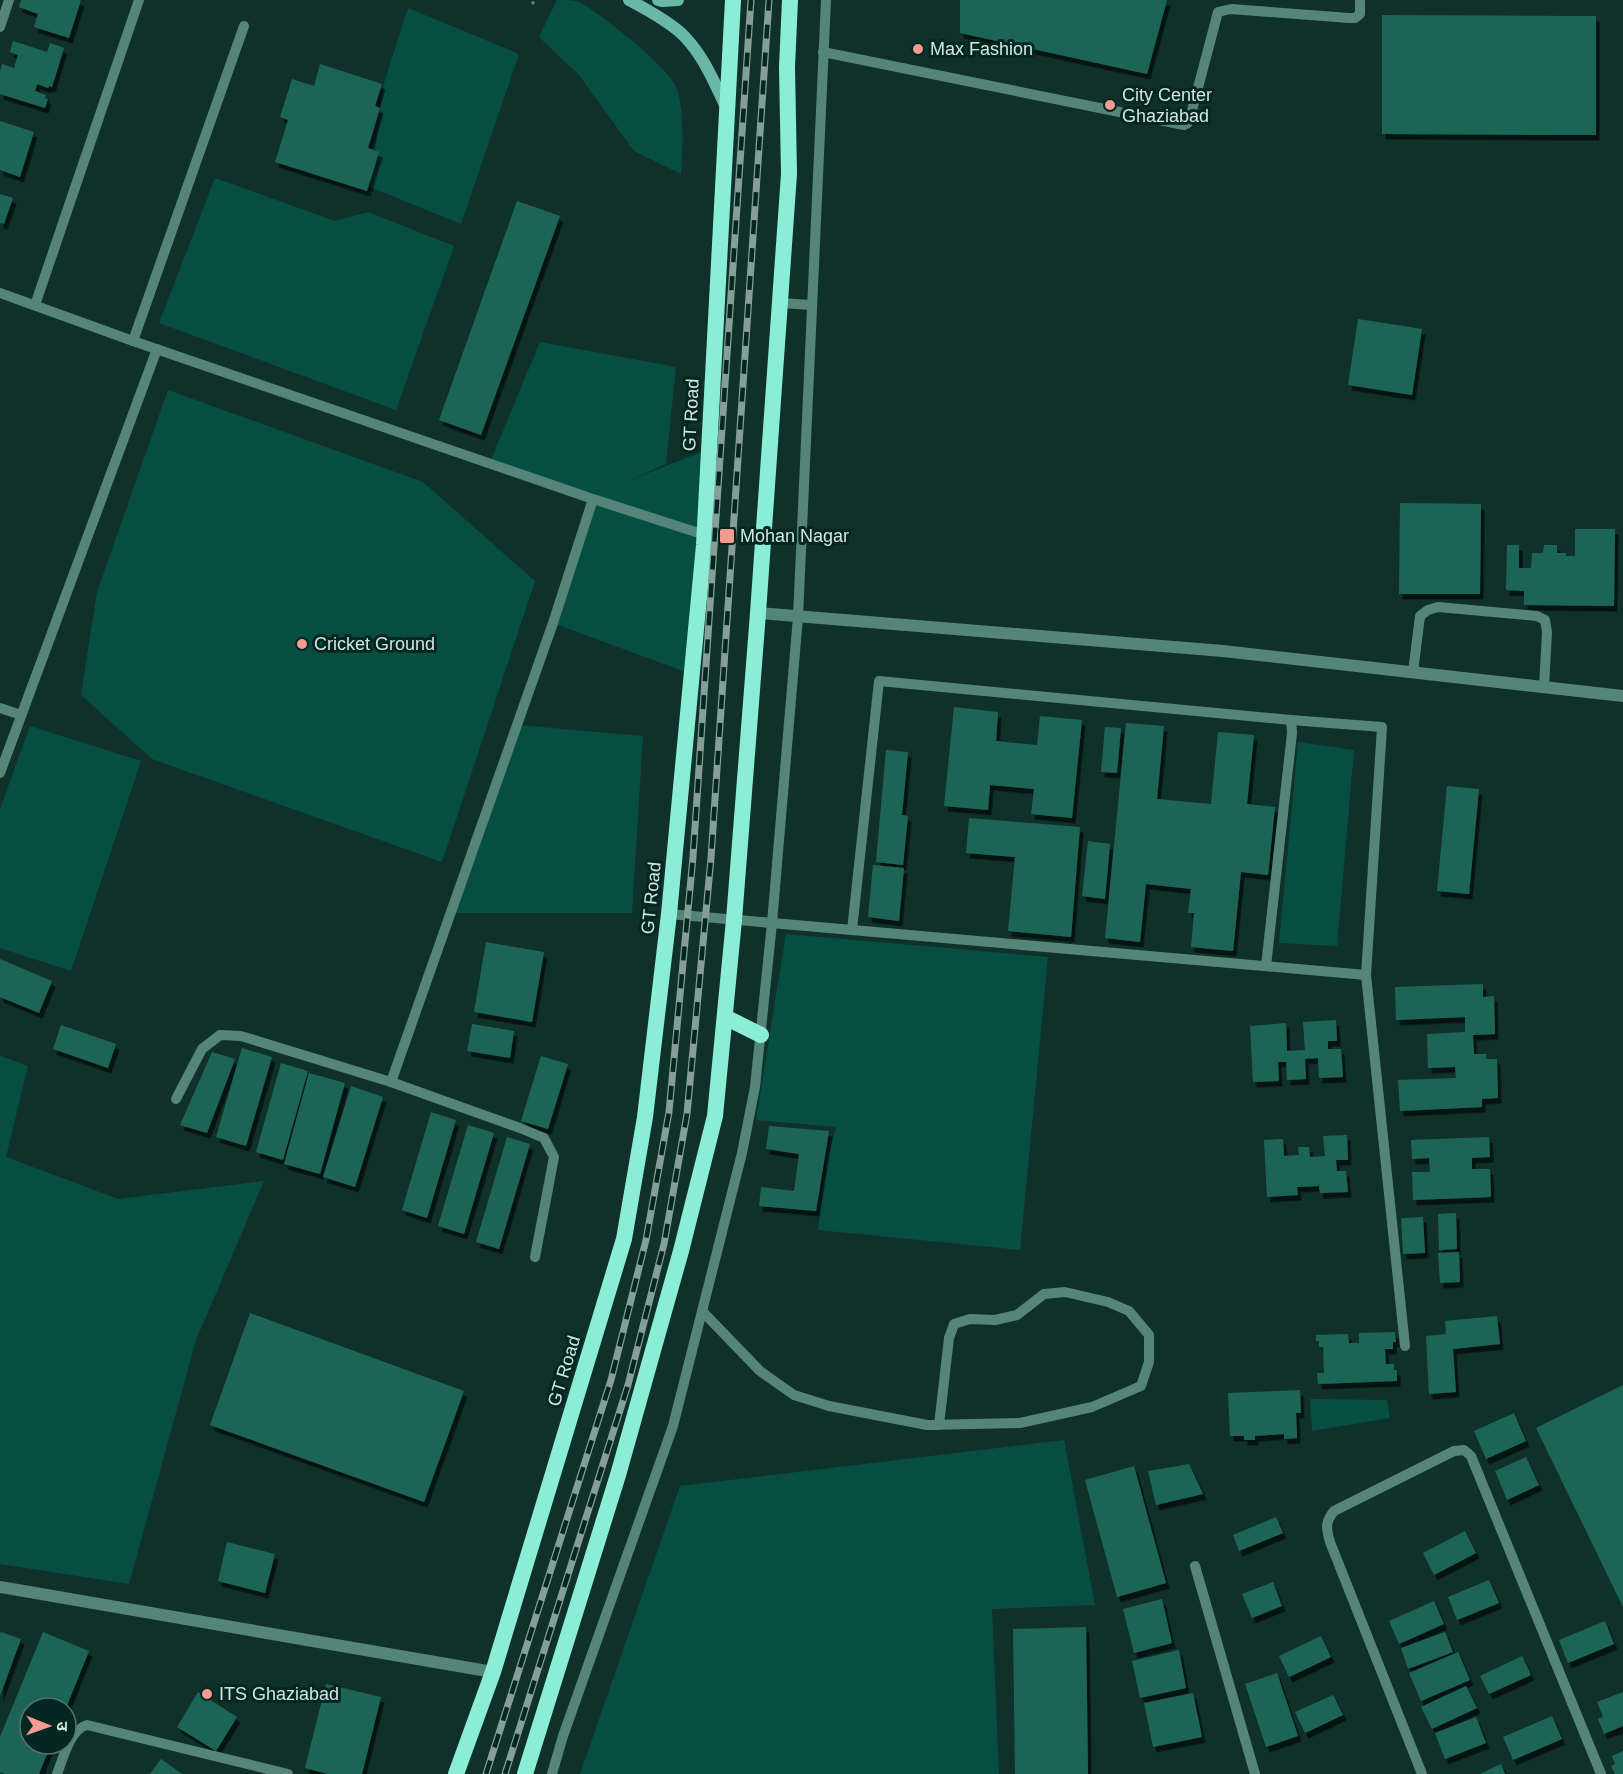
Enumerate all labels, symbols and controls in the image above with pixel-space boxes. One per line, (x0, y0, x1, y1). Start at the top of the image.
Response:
place label: Max Fashion (930, 39, 1033, 59)
marker: Max Fashion (911, 42, 925, 56)
place label: City Center Ghaziabad (1122, 85, 1212, 126)
marker: City Center Ghaziabad (1103, 98, 1117, 112)
street label: GT Road (679, 378, 703, 452)
place label: Mohan Nagar (740, 526, 849, 546)
marker: Mohan Nagar (718, 527, 736, 545)
place label: Cricket Ground (314, 634, 435, 654)
marker: Cricket Ground (295, 637, 309, 651)
street label: GT Road (637, 861, 665, 935)
street label: GT Road (544, 1333, 584, 1409)
place label: ITS Ghaziabad (219, 1684, 339, 1704)
marker: ITS Ghaziabad (200, 1687, 214, 1701)
north arrow (18, 1696, 78, 1756)
text: उ (54, 1721, 71, 1732)

